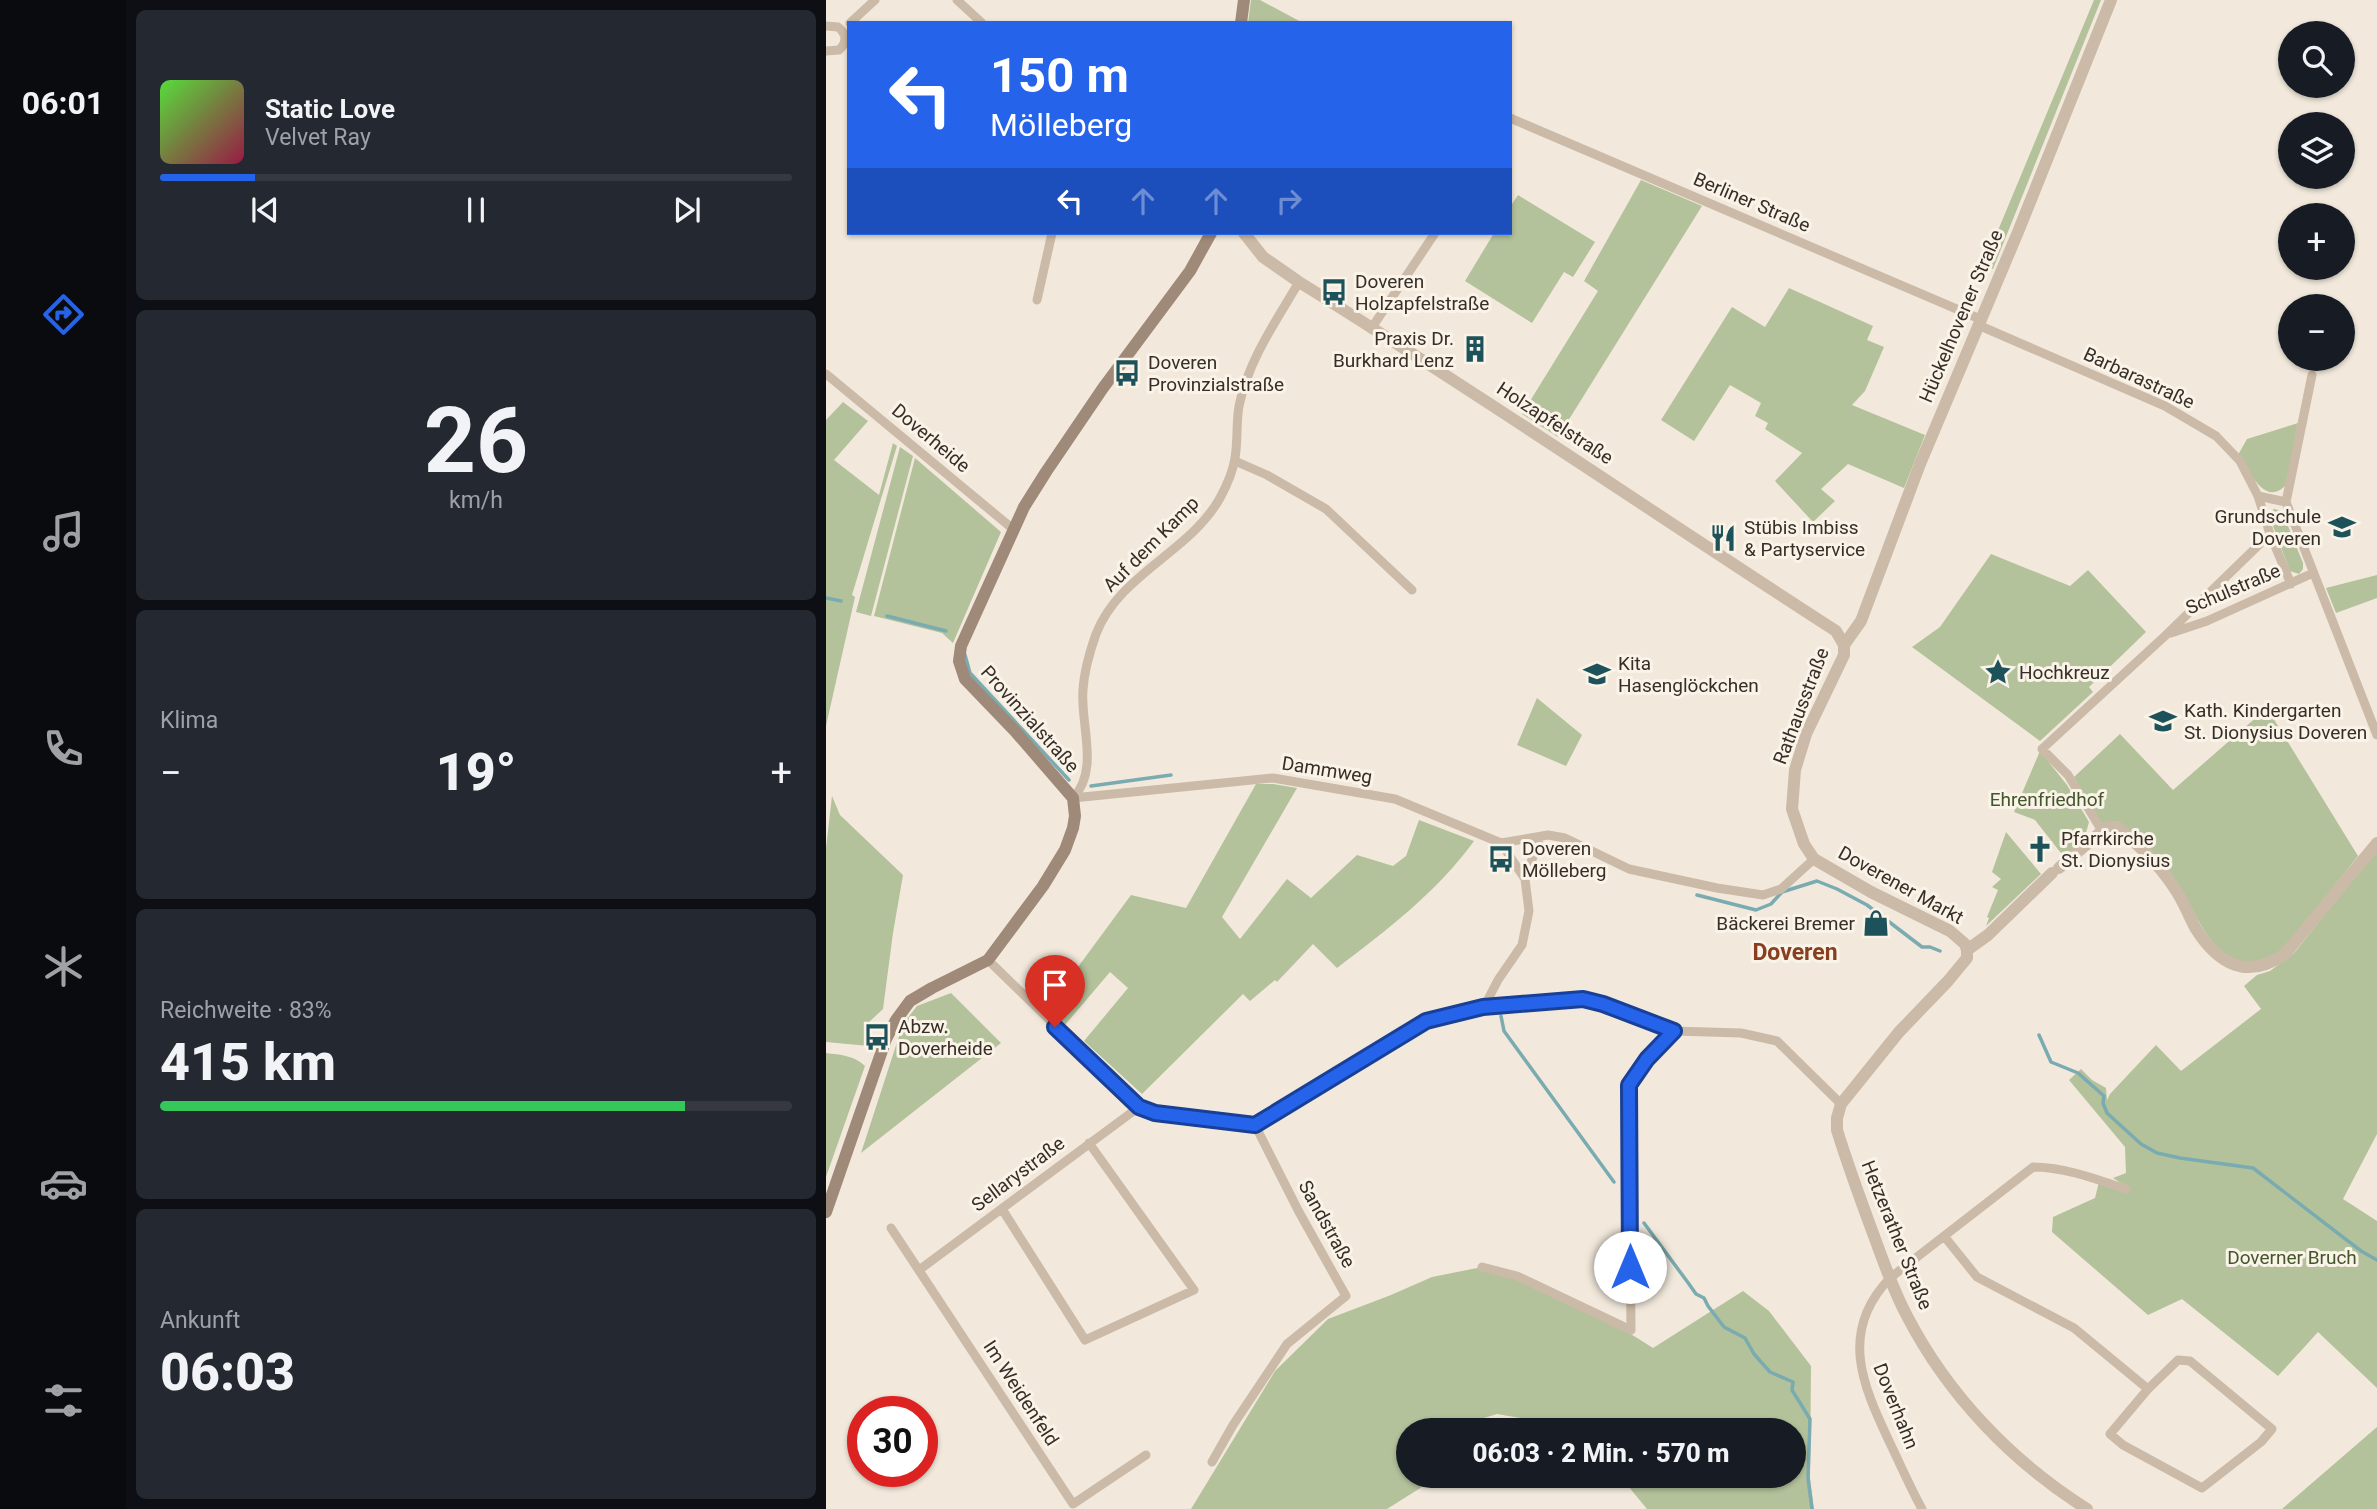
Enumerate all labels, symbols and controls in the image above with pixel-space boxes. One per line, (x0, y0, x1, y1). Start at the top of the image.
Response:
map controls (2278, 21, 2355, 371)
button: search (2278, 21, 2355, 98)
text: 150 m (990, 47, 1129, 104)
icon: left (875, 49, 966, 140)
text: 06:01 (22, 84, 104, 122)
text: Static Love (265, 94, 395, 124)
text: Mölleberg (990, 106, 1132, 144)
button: layers (2278, 112, 2355, 189)
text: Velvet Ray (265, 124, 371, 151)
street label: Berliner Straße (1690, 167, 1814, 237)
icon: left (1051, 182, 1089, 220)
icon: ahead (1124, 182, 1162, 220)
icon: ahead (1197, 182, 1235, 220)
icon: right (1270, 182, 1308, 220)
icon: previous (246, 191, 284, 229)
icon: pause (457, 191, 495, 229)
icon: next (668, 191, 706, 229)
button: + (2278, 203, 2355, 280)
street label: Hückelhovener Straße (1914, 226, 2008, 406)
place label: Doveren Holzapfelstraße (1355, 270, 1489, 315)
bus stop icon: Doveren Holzapfelstraße (1319, 277, 1349, 307)
icon: directions (39, 290, 88, 339)
button: − (2278, 294, 2355, 371)
place label: Praxis Dr. Burkhard Lenz (1333, 327, 1454, 372)
building icon: Praxis Dr. Burkhard Lenz (1460, 334, 1490, 364)
street label: Barbarastraße (2080, 342, 2198, 414)
place label: Doveren Provinzialstraße (1148, 351, 1284, 396)
bus stop icon: Doveren Provinzialstraße (1112, 358, 1142, 388)
street label: Holzapfelstraße (1492, 377, 1618, 469)
text: 26 (424, 388, 528, 494)
street label: Doverheide (887, 399, 975, 477)
text: km/h (449, 487, 503, 514)
street label: Auf dem Kamp (1098, 491, 1204, 597)
place label: Grundschule Doveren (2215, 505, 2321, 550)
icon: music (39, 507, 88, 556)
school or university icon: Grundschule Doveren (2327, 512, 2357, 542)
place label: Stübis Imbiss & Partyservice (1744, 516, 1865, 561)
restaurant icon: Stübis Imbiss & Partyservice (1708, 523, 1738, 553)
street label: Schulstraße (2182, 559, 2284, 619)
street label: Rathausstraße (1768, 644, 1834, 768)
place label: Kita Hasenglöckchen (1618, 652, 1759, 697)
place icon: Hochkreuz (1983, 657, 2013, 687)
school or university icon: Kita Hasenglöckchen (1582, 659, 1612, 689)
street label: Provinzialstraße (976, 661, 1084, 777)
place label: Hochkreuz (2019, 661, 2110, 684)
place label: Kath. Kindergarten St. Dionysius Doveren (2184, 699, 2367, 744)
school or university icon: Kath. Kindergarten St. Dionysius Doveren (2148, 706, 2178, 736)
text: Klima (160, 707, 218, 734)
icon: phone (39, 724, 88, 773)
text: 19° (436, 742, 516, 803)
text: − (160, 751, 182, 795)
text: + (770, 751, 792, 795)
street label: Dammweg (1280, 752, 1374, 788)
park label: Ehrenfriedhof (1990, 788, 2105, 811)
place label: Pfarrkirche St. Dionysius (2061, 827, 2170, 872)
church icon: Pfarrkirche St. Dionysius (2025, 834, 2055, 864)
place label: Doveren Mölleberg (1522, 837, 1606, 882)
street label: Doverener Markt (1834, 841, 1968, 929)
bus stop icon: Doveren Mölleberg (1486, 844, 1516, 874)
shop icon: Bäckerei Bremer (1861, 908, 1891, 938)
place label: Bäckerei Bremer (1716, 912, 1856, 935)
district label: Doveren (1752, 939, 1838, 966)
icon: climate (39, 942, 88, 991)
pin (1025, 955, 1085, 1027)
icon: arrive (1036, 966, 1074, 1004)
text: Reichweite · 83% (160, 997, 332, 1024)
place label: Abzw. Doverheide (898, 1015, 993, 1060)
bus stop icon: Abzw. Doverheide (862, 1022, 892, 1052)
text: 415 km (160, 1032, 336, 1093)
street label: Sellarystraße (967, 1132, 1069, 1216)
street label: Hetzerather Straße (1857, 1157, 1937, 1313)
icon: car (39, 1159, 88, 1208)
street label: Sandstraße (1294, 1176, 1360, 1272)
position arrow (1593, 1230, 1667, 1304)
park label: Doverner Bruch (2227, 1246, 2357, 1269)
text: Ankunft (160, 1307, 240, 1334)
street label: Im Weidenfeld (978, 1336, 1064, 1450)
text: 06:03 (160, 1342, 295, 1403)
street label: Doverhahn (1868, 1360, 1924, 1452)
icon: filters (39, 1376, 88, 1425)
speed limit sign: 30 (847, 1396, 938, 1487)
text: 06:03 · 2 Min. · 570 m (1472, 1438, 1730, 1468)

